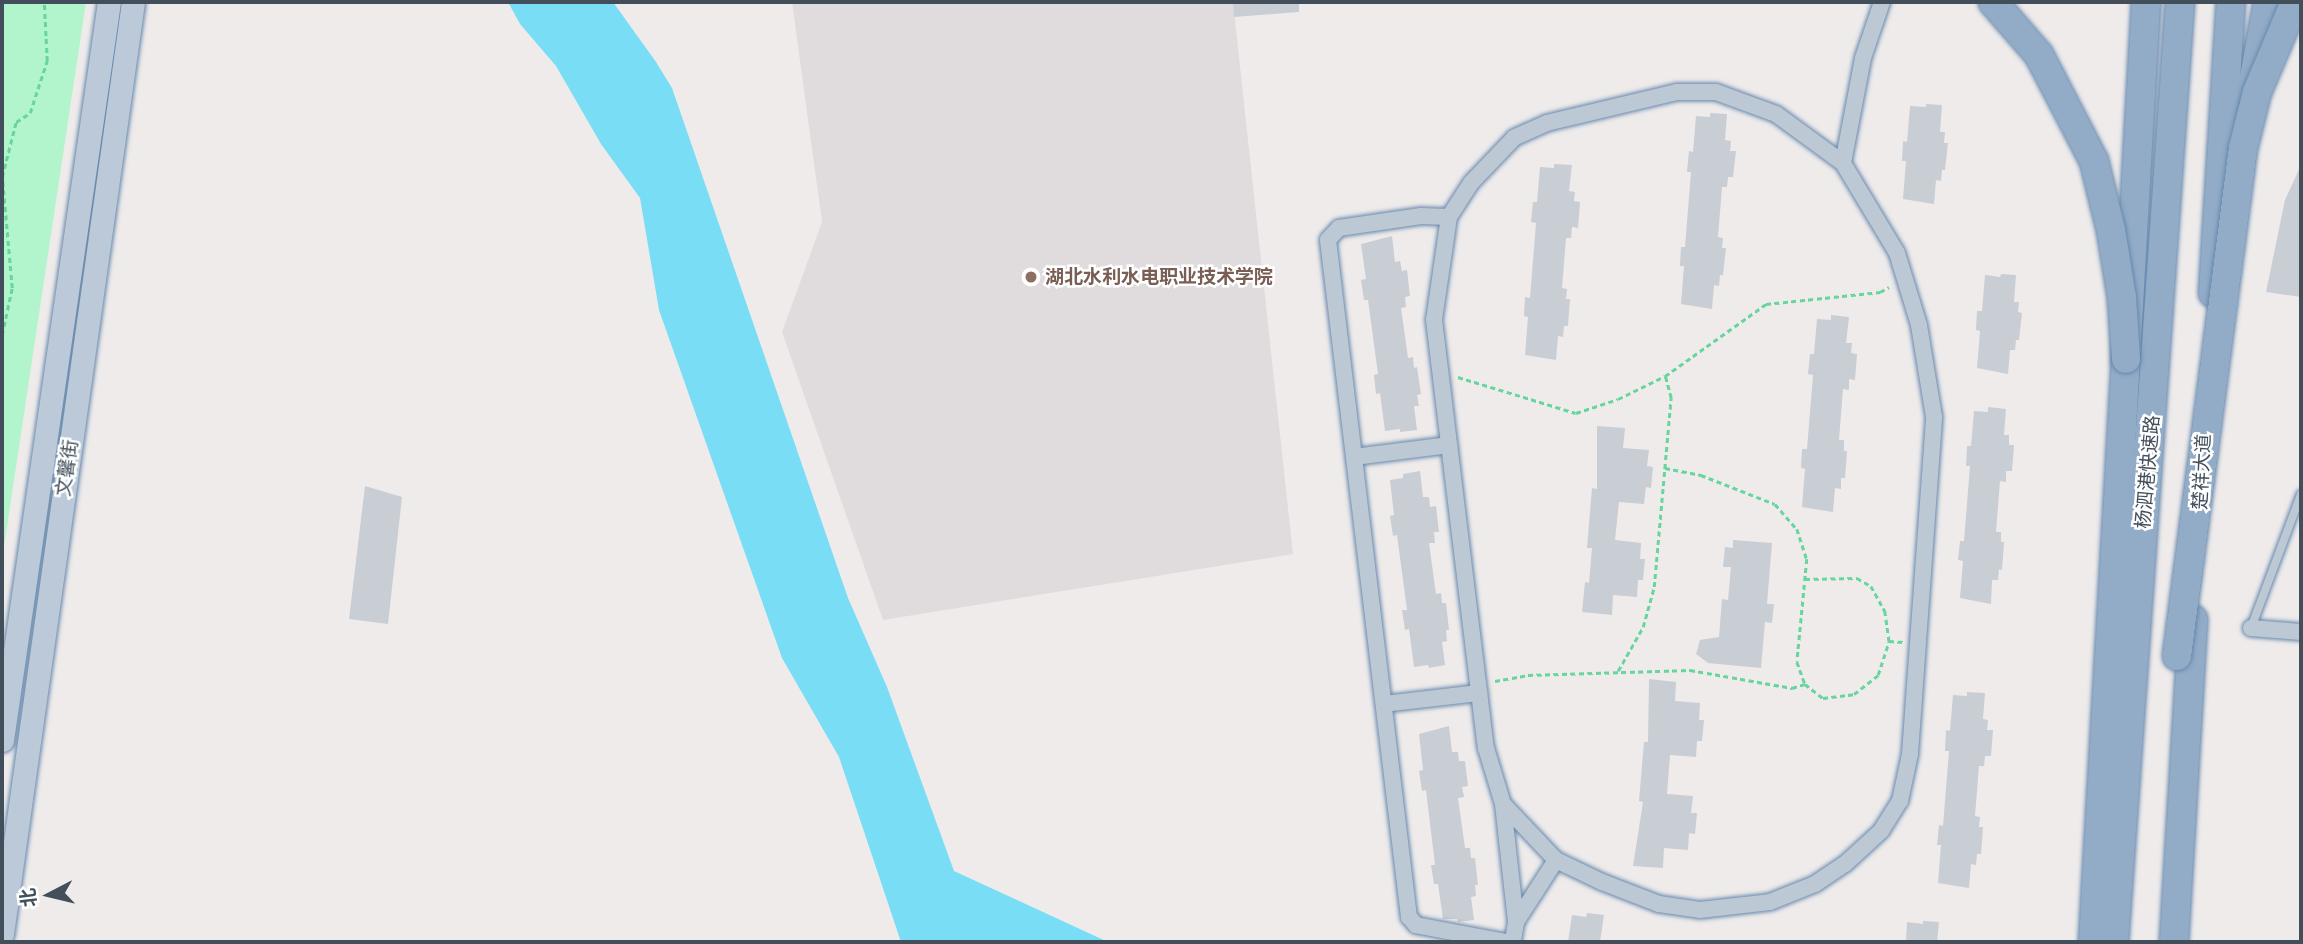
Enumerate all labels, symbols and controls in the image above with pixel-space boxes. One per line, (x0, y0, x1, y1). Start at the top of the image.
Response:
place label: 湖北水利水电职业技术学院 (1045, 266, 1273, 288)
marker: 湖北水利水电职业技术学院 (1023, 269, 1039, 285)
street label: 杨泗港快速路 (2132, 414, 2164, 530)
street label: 楚祥大道 (2189, 433, 2215, 511)
street label: 文馨街 (52, 438, 82, 498)
north arrow (14, 860, 84, 930)
text: 北 (15, 887, 41, 908)

